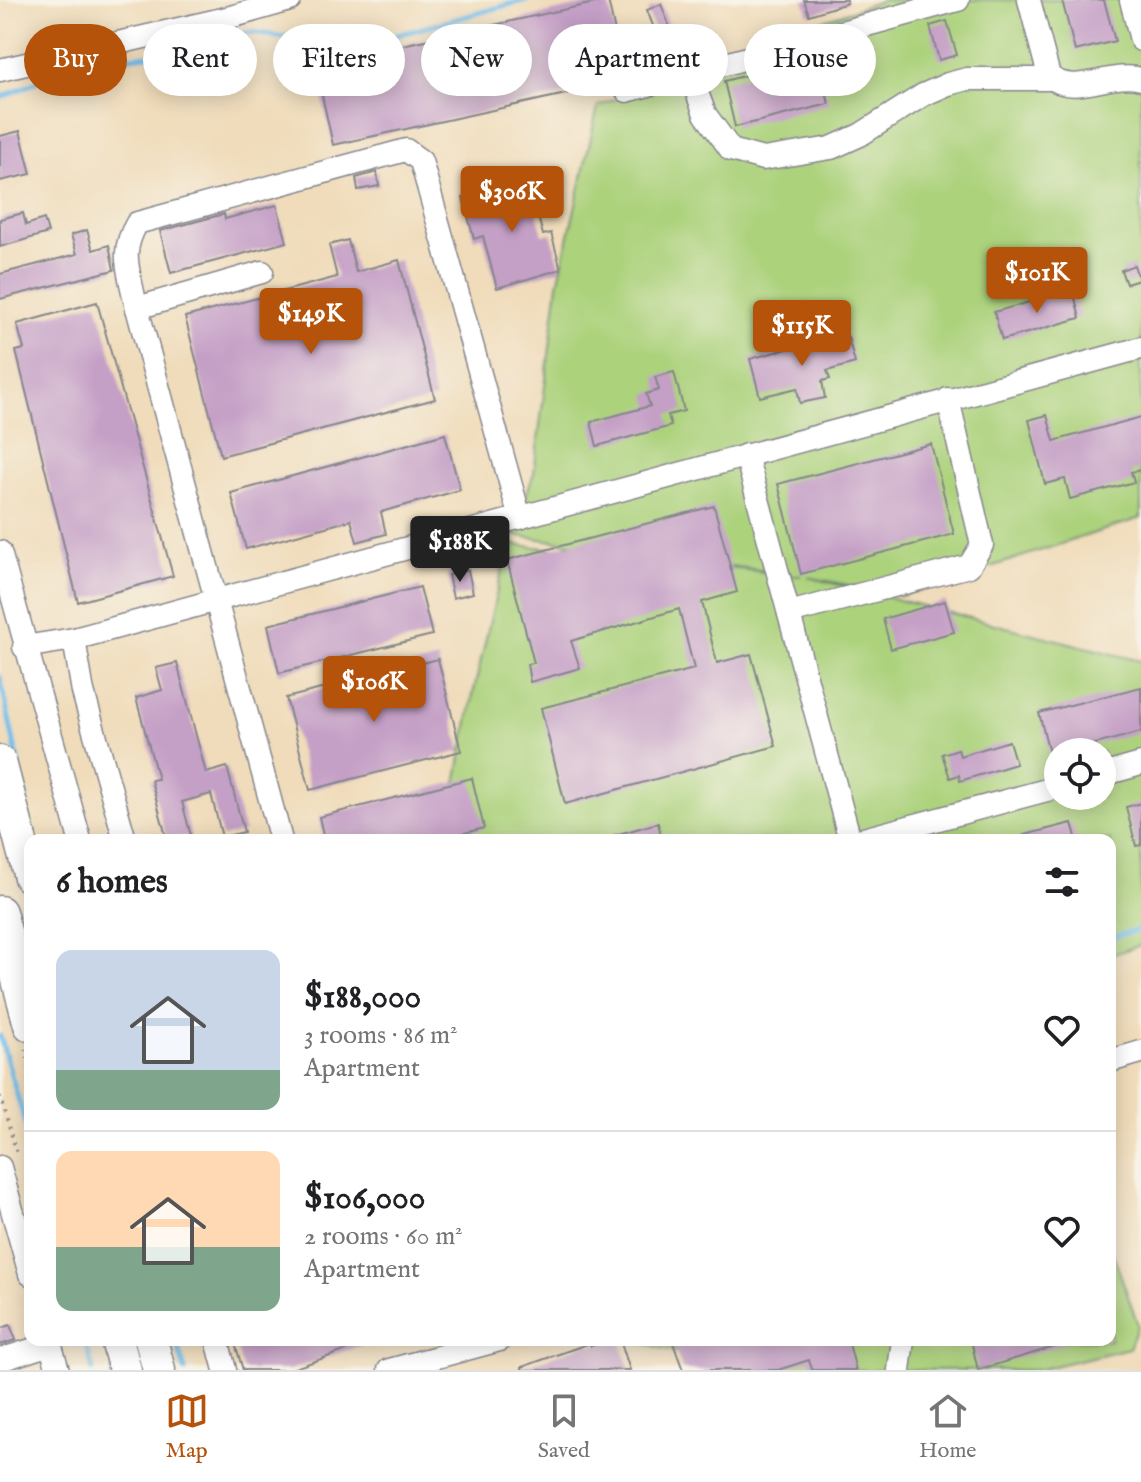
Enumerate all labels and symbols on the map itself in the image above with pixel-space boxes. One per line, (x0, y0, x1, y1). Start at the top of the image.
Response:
pin: $306K (456, 166, 568, 234)
pin: $101K (981, 247, 1093, 315)
pin: $149K (255, 288, 367, 356)
pin: $115K (746, 300, 858, 368)
pin: $188K (404, 516, 516, 584)
pin: $106K (318, 656, 430, 724)

